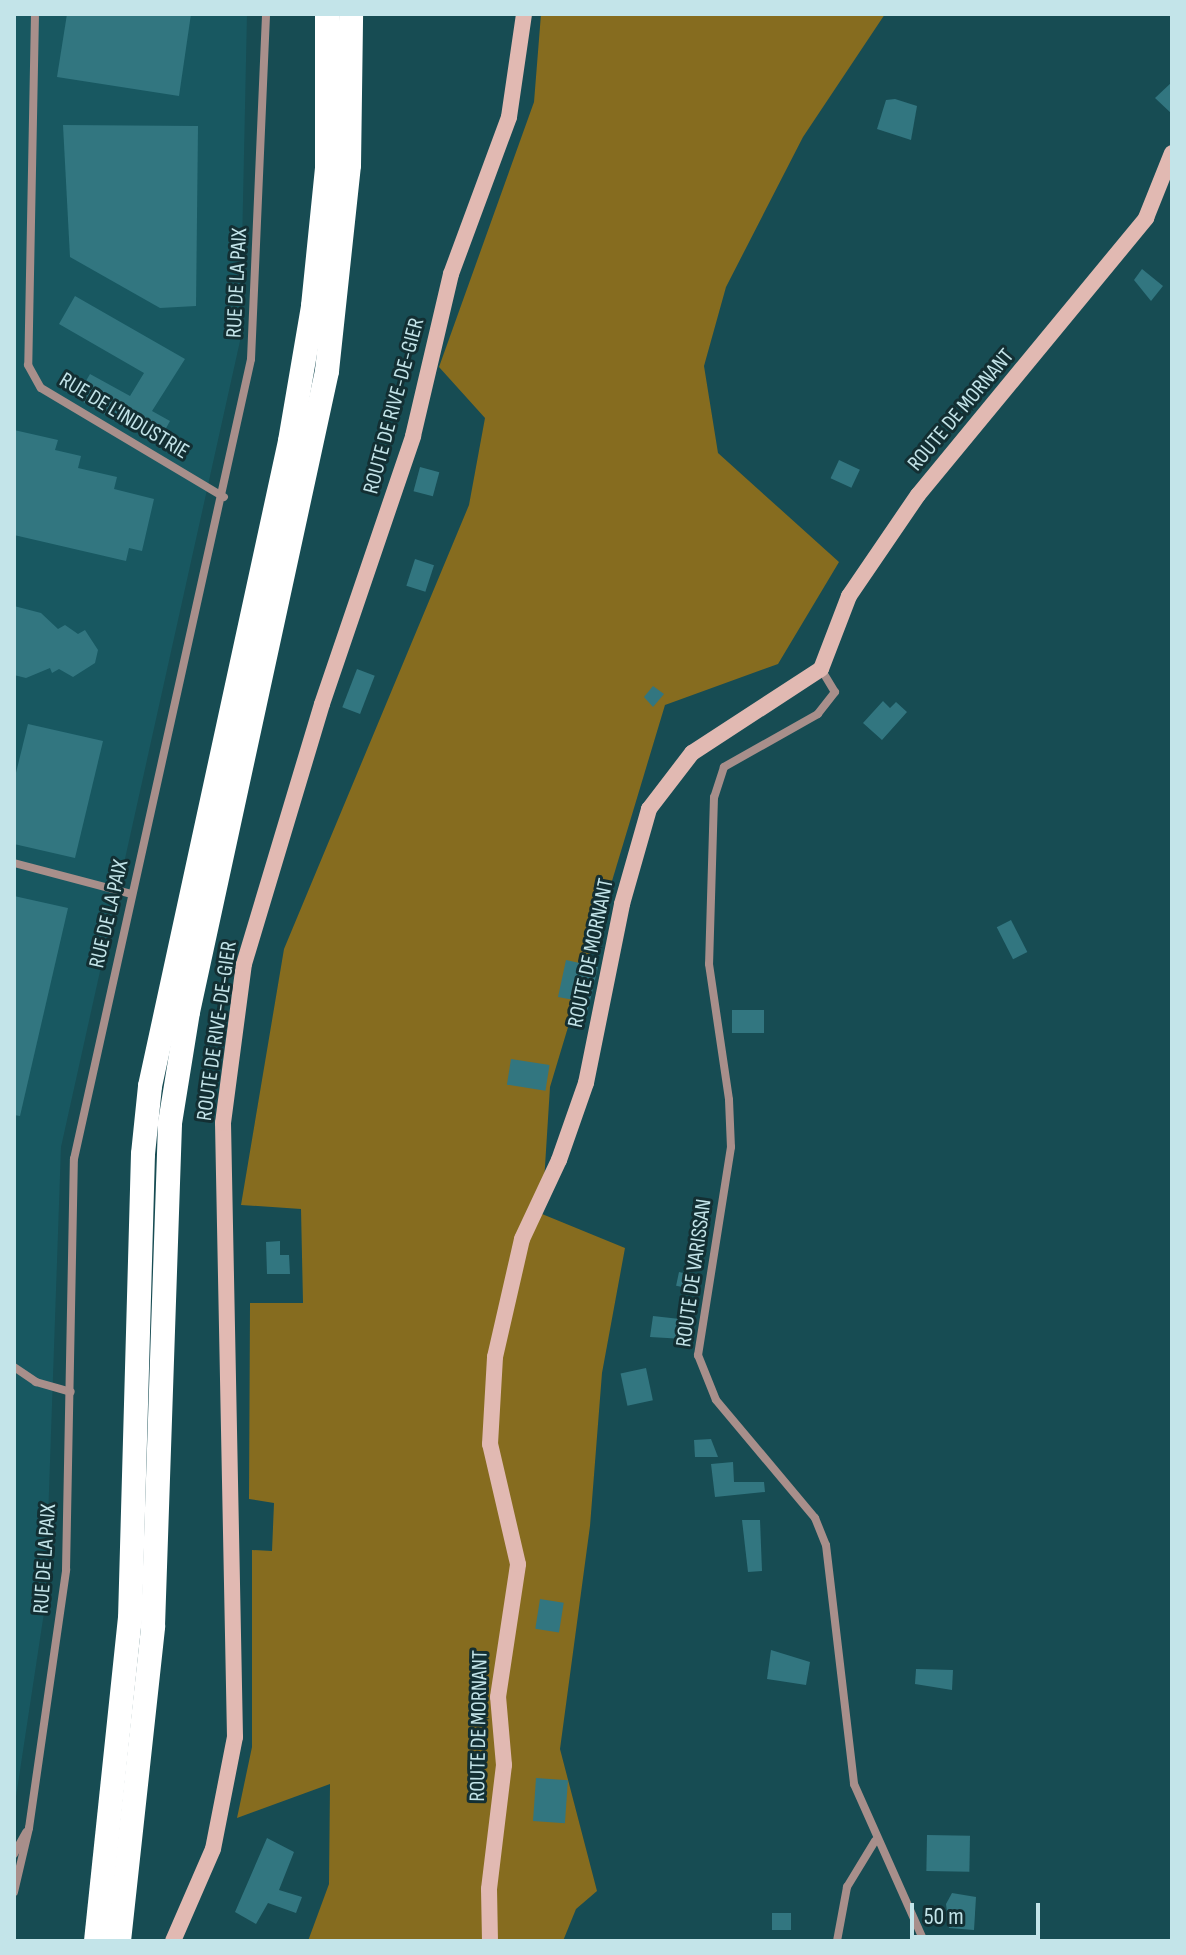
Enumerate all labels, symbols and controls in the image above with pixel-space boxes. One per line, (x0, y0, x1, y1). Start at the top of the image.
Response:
street label: RUE DE LA PAIX (221, 227, 253, 339)
street label: ROUTE DE RIVE-DE-GIER (358, 315, 430, 497)
street label: ROUTE DE MORNANT (902, 343, 1020, 477)
street label: RUE DE L'INDUSTRIE (54, 367, 194, 465)
street label: RUE DE LA PAIX (84, 857, 134, 971)
street label: ROUTE DE MORNANT (562, 876, 620, 1030)
street label: ROUTE DE RIVE-DE-GIER (191, 940, 243, 1122)
street label: ROUTE DE VARISSAN (671, 1197, 717, 1349)
street label: RUE DE LA PAIX (28, 1503, 62, 1615)
street label: ROUTE DE MORNANT (464, 1650, 494, 1802)
scale bar (914, 1887, 1044, 1937)
text: 50 m (924, 1902, 964, 1931)

